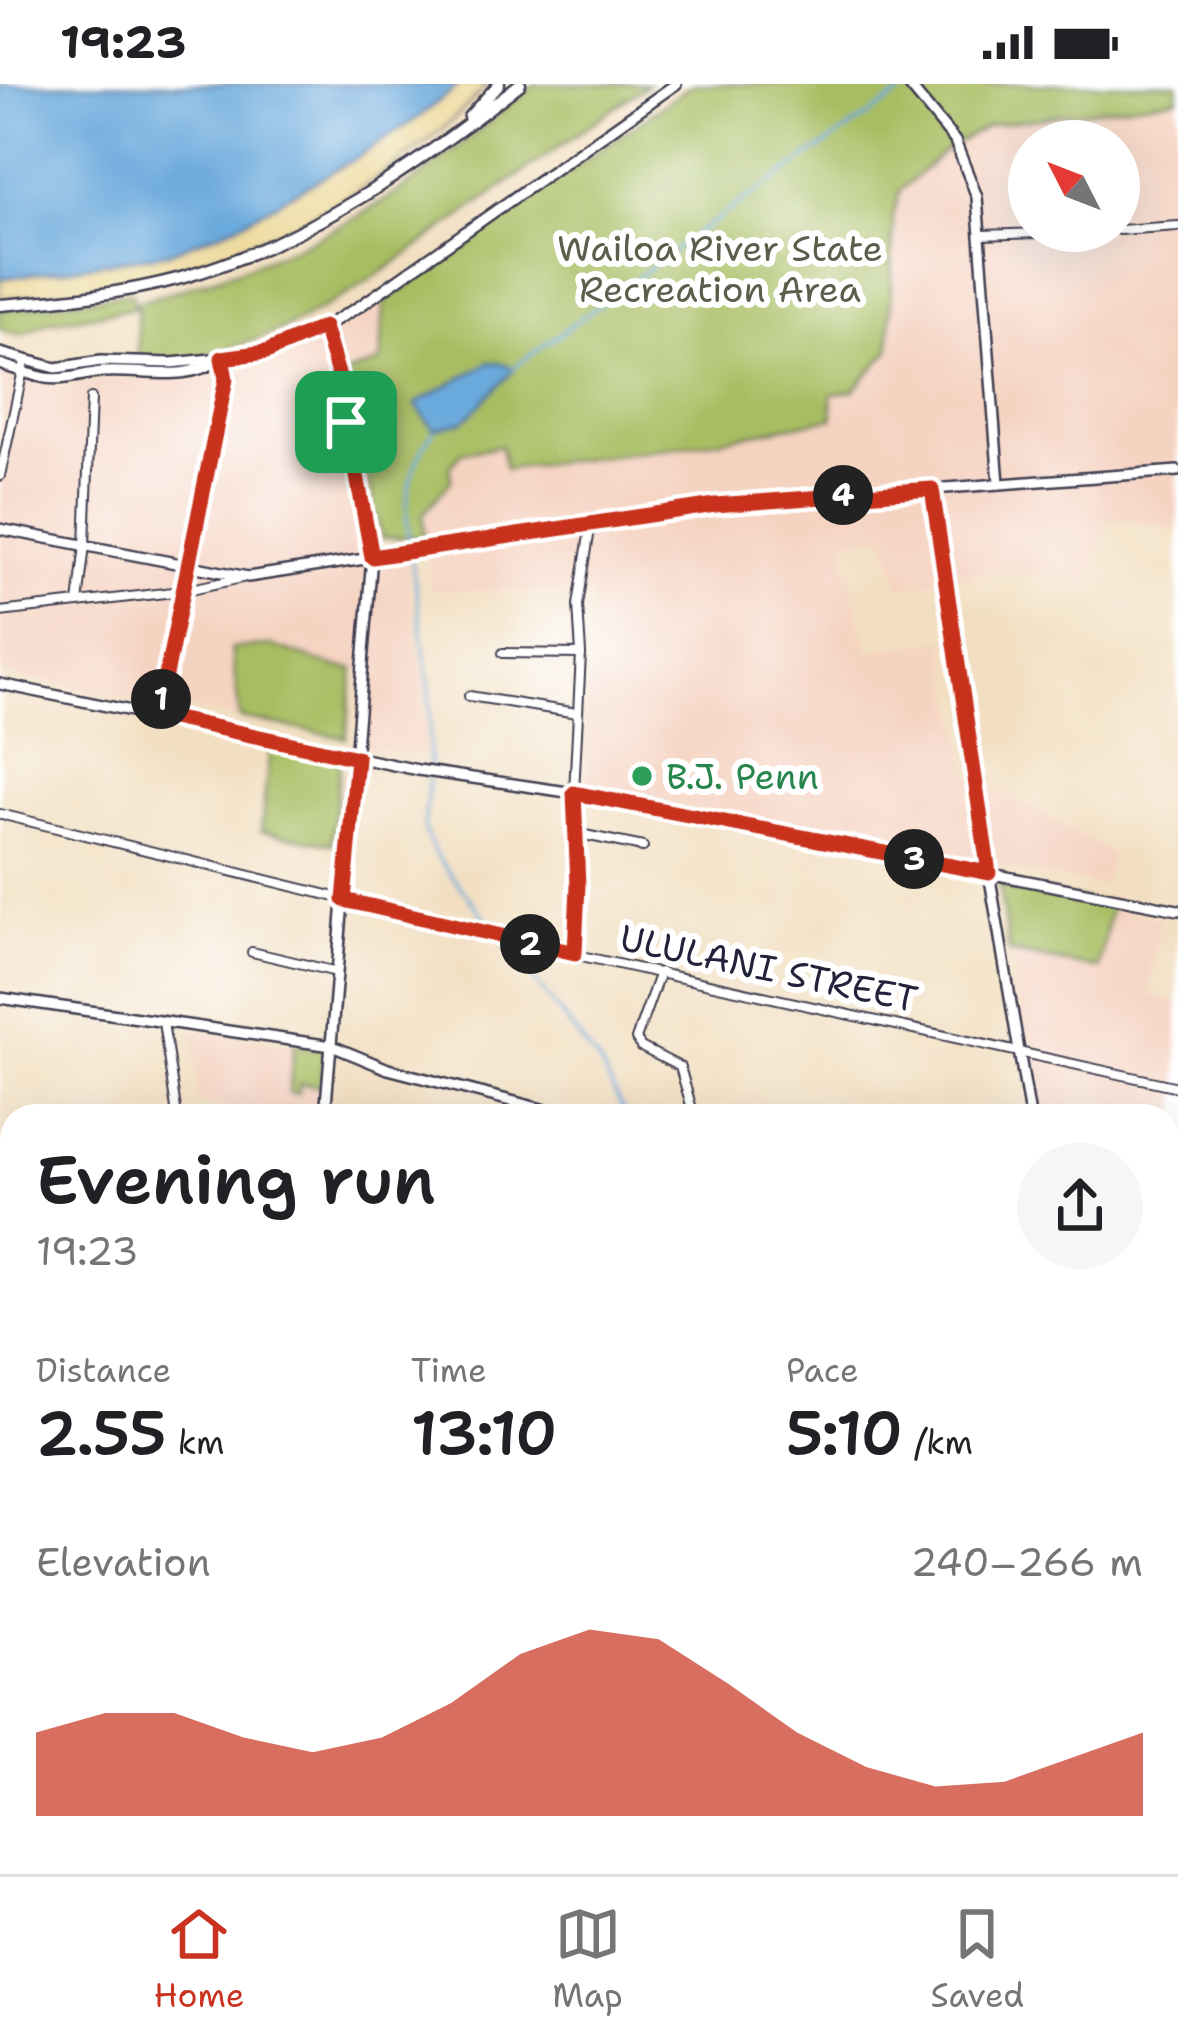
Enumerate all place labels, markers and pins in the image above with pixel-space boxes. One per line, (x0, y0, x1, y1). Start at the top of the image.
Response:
pin (295, 371, 397, 473)
pin: 4 (813, 465, 873, 525)
pin: 1 (131, 669, 191, 729)
place label: B.J. Penn (666, 752, 819, 801)
marker: B.J. Penn (629, 763, 655, 789)
pin: 3 (884, 829, 944, 889)
pin: 2 (500, 914, 560, 974)

